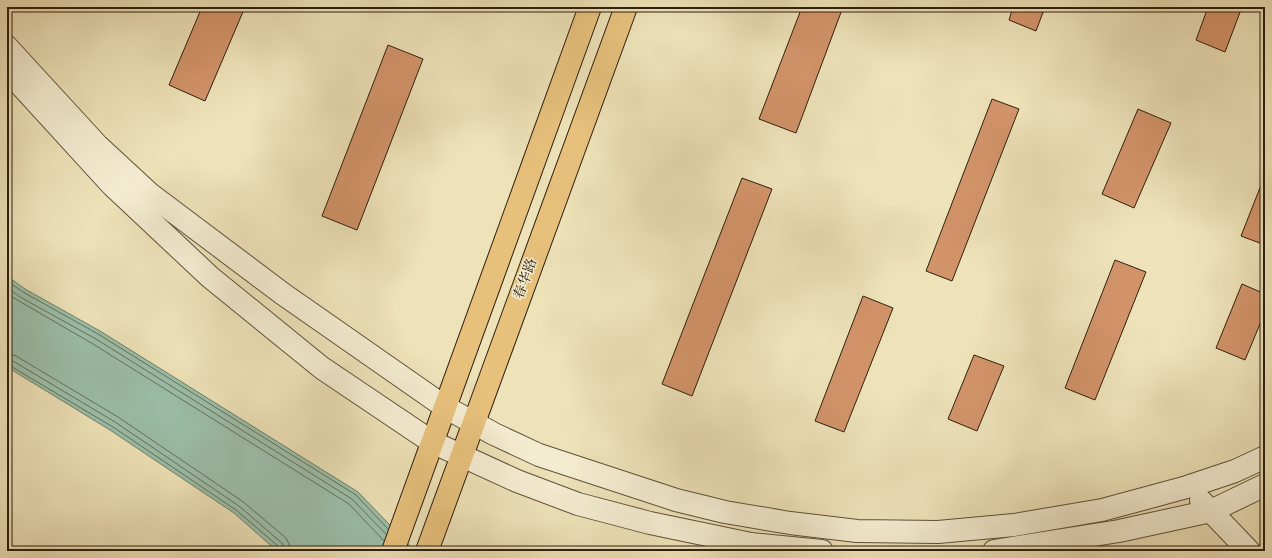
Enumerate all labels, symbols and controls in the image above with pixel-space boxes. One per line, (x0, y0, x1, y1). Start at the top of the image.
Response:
street label: 春华路 (510, 256, 542, 302)

